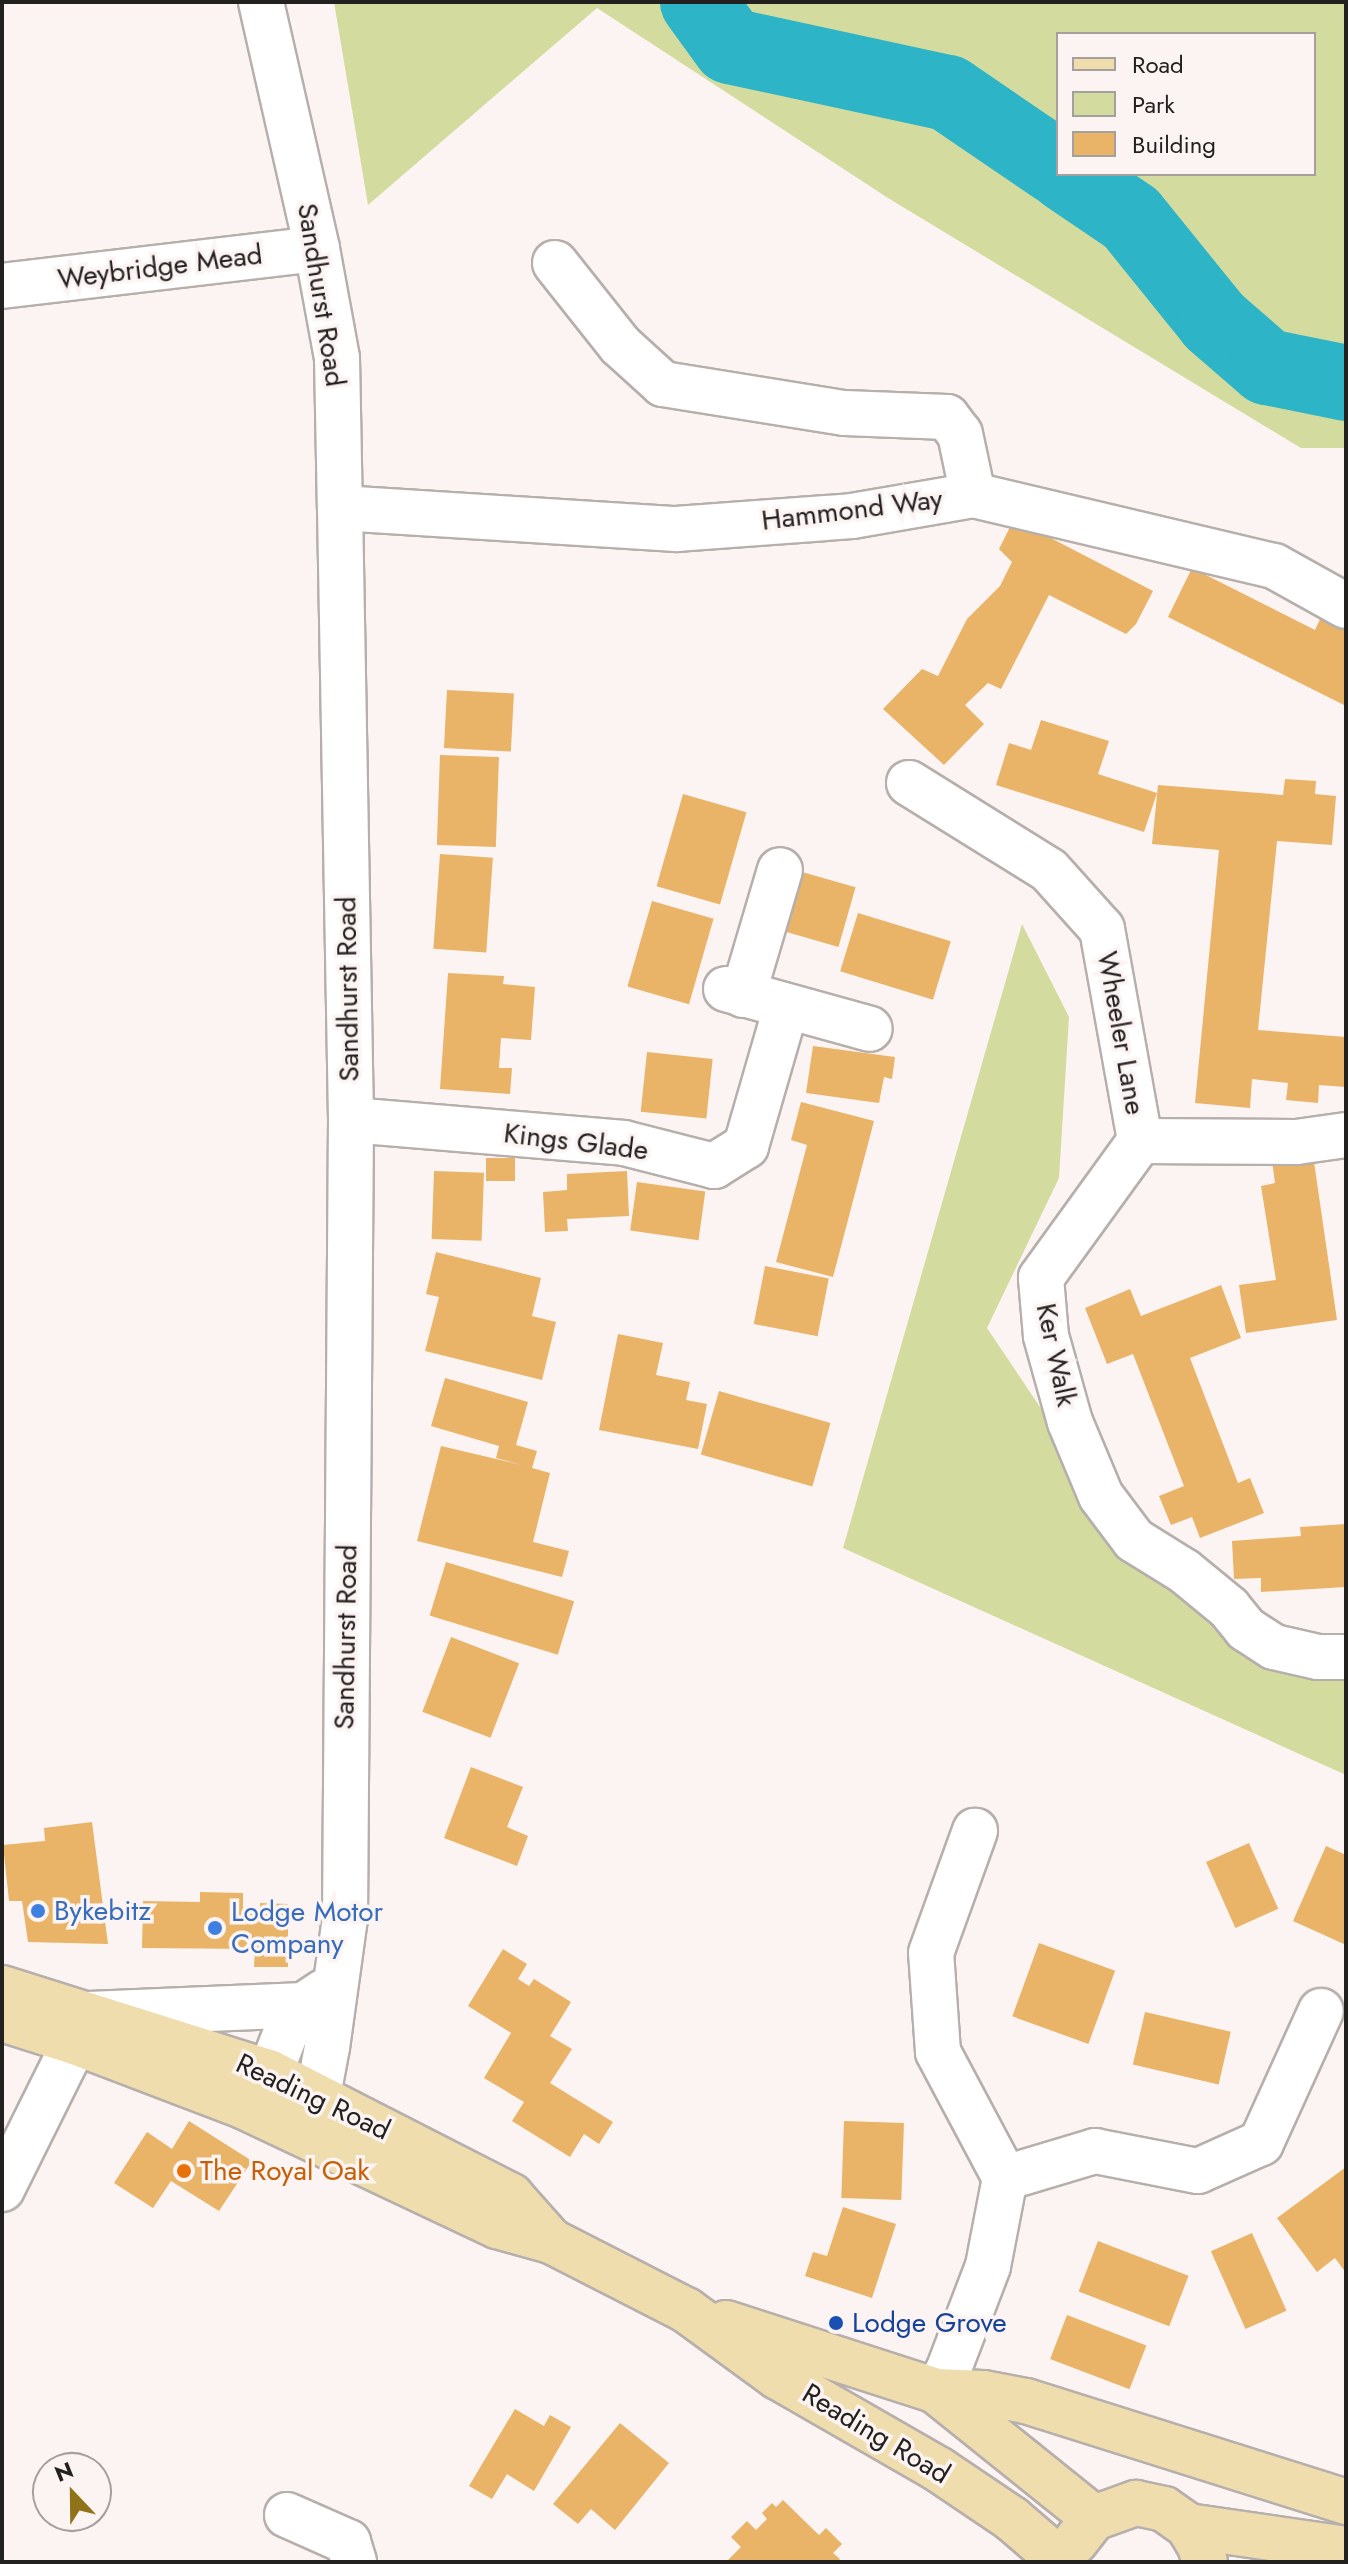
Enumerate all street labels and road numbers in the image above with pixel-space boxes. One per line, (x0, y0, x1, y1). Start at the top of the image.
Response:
street label: Sandhurst Road (290, 201, 352, 389)
street label: Weybridge Mead (56, 238, 264, 296)
street label: Hammond Way (760, 482, 944, 538)
street label: Sandhurst Road (330, 896, 366, 1082)
street label: Wheeler Lane (1090, 949, 1152, 1117)
street label: Kings Glade (502, 1116, 650, 1168)
street label: Ker Walk (1029, 1300, 1083, 1410)
street label: Sandhurst Road (328, 1544, 364, 1730)
street label: Reading Road (231, 2047, 395, 2147)
street label: Reading Road (796, 2377, 956, 2491)

